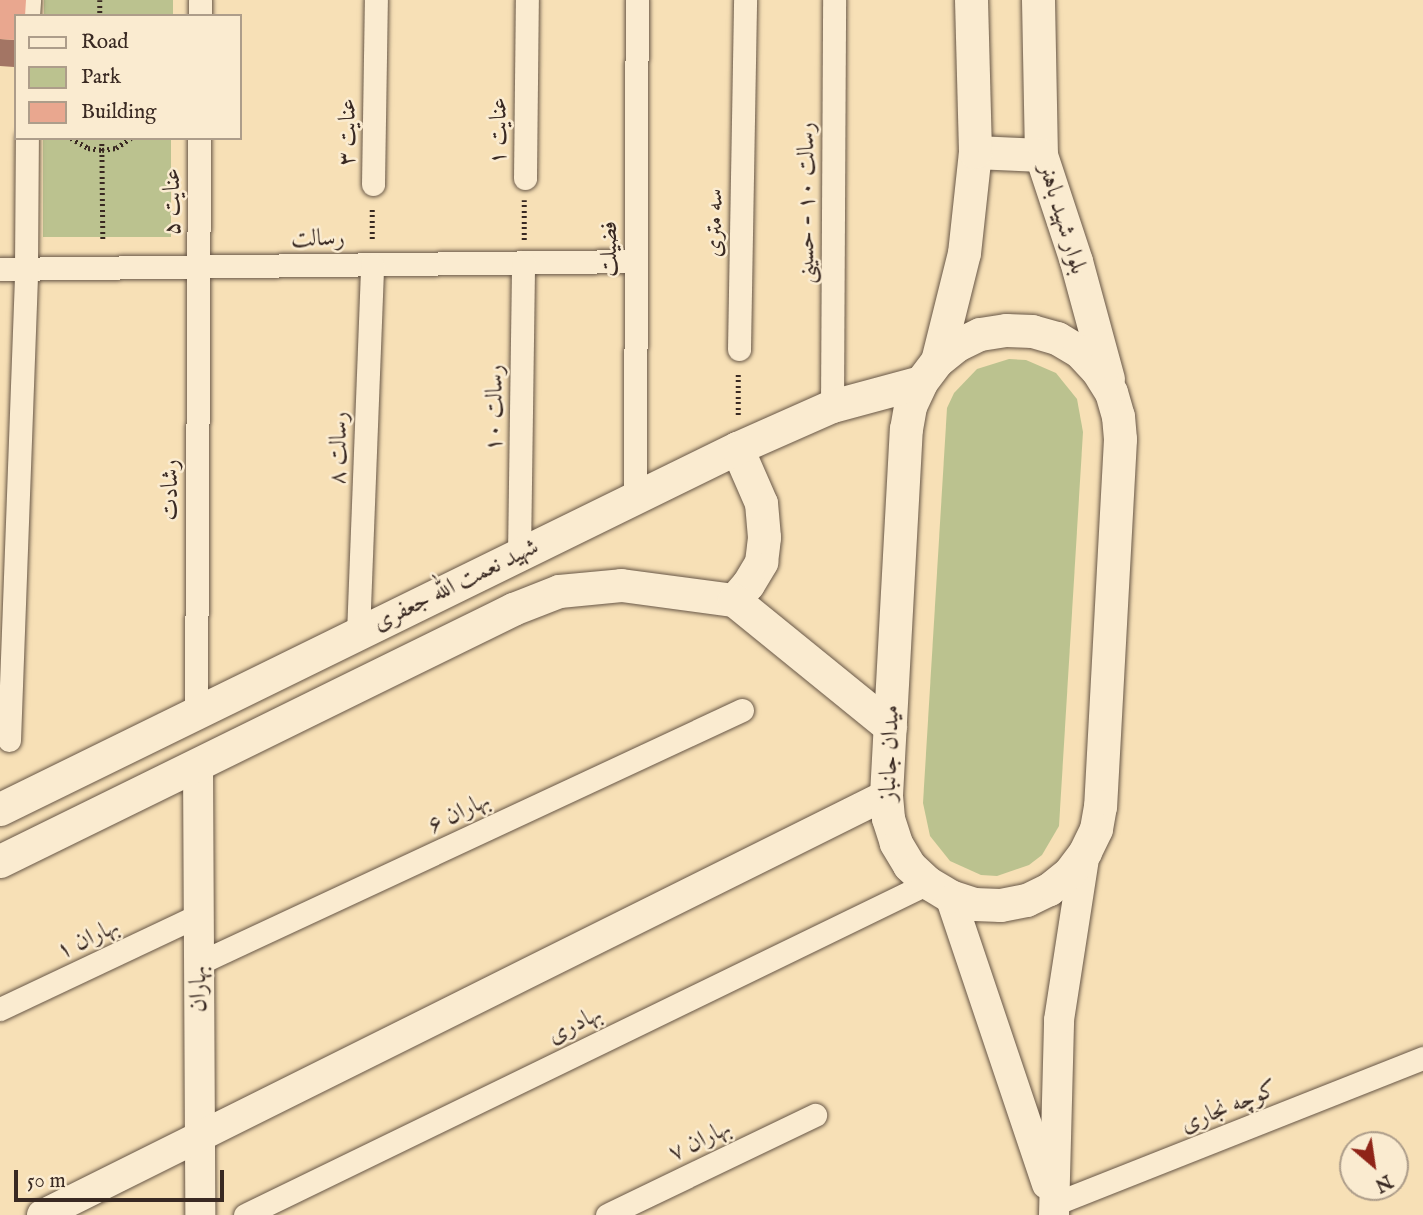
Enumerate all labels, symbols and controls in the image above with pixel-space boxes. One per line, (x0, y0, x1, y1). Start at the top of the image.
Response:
legend (14, 14, 242, 140)
text: Road (81, 29, 128, 56)
text: Park (81, 64, 121, 91)
street label: عنایت ۱ (484, 97, 514, 165)
street label: عنایت ۳ (333, 98, 363, 166)
text: Building (81, 99, 156, 126)
street label: رسالت ۱۰ - حسینی (793, 122, 821, 284)
street label: بلوار شهید باهنر (1032, 160, 1092, 278)
street label: عنایت ۵ (159, 168, 187, 236)
street label: سه متری (700, 188, 730, 258)
street label: فضیلت (596, 221, 624, 277)
street label: رسالت (291, 224, 345, 254)
street label: رسالت ۱۰ (480, 364, 510, 452)
street label: رسالت ۸ (323, 411, 355, 485)
street label: رشادت (157, 459, 185, 521)
street label: شهید نعمت الله جعفری (368, 532, 544, 638)
street label: میدان جانباز (874, 704, 906, 802)
street label: بهاران ۶ (423, 786, 495, 840)
street label: بهاران ۱ (52, 912, 124, 966)
street label: بهاران (185, 966, 213, 1012)
street label: بهادری (543, 1000, 607, 1050)
street label: کوچه نجاری (1176, 1075, 1282, 1139)
street label: بهاران ۷ (664, 1114, 736, 1168)
north arrow (1339, 1131, 1409, 1201)
scale bar (18, 1156, 228, 1200)
text: 50 m (27, 1168, 66, 1195)
text: N (1370, 1168, 1396, 1197)

